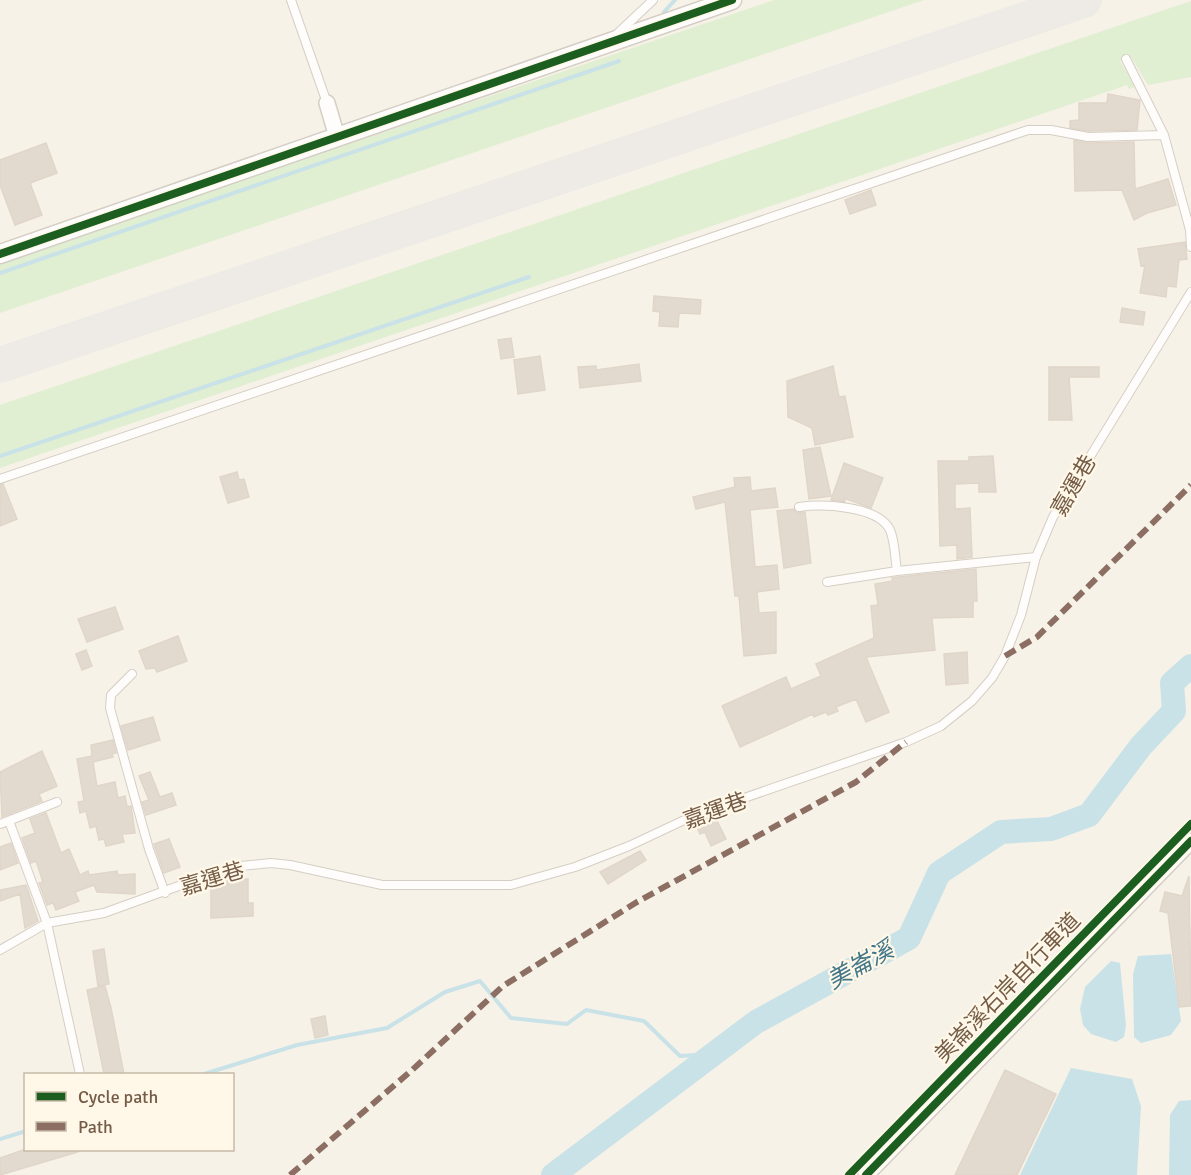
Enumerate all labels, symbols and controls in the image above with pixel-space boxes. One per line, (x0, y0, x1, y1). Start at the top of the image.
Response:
street label: 嘉運巷 (1045, 450, 1102, 521)
street label: 嘉運巷 (680, 786, 751, 834)
street label: 嘉運巷 (177, 856, 248, 901)
street label: 美崙溪右岸自行車道 (929, 907, 1086, 1068)
water label: 美崙溪 (821, 933, 901, 996)
legend (24, 1073, 234, 1151)
text: Cycle path (78, 1086, 158, 1108)
text: Path (78, 1116, 113, 1138)

